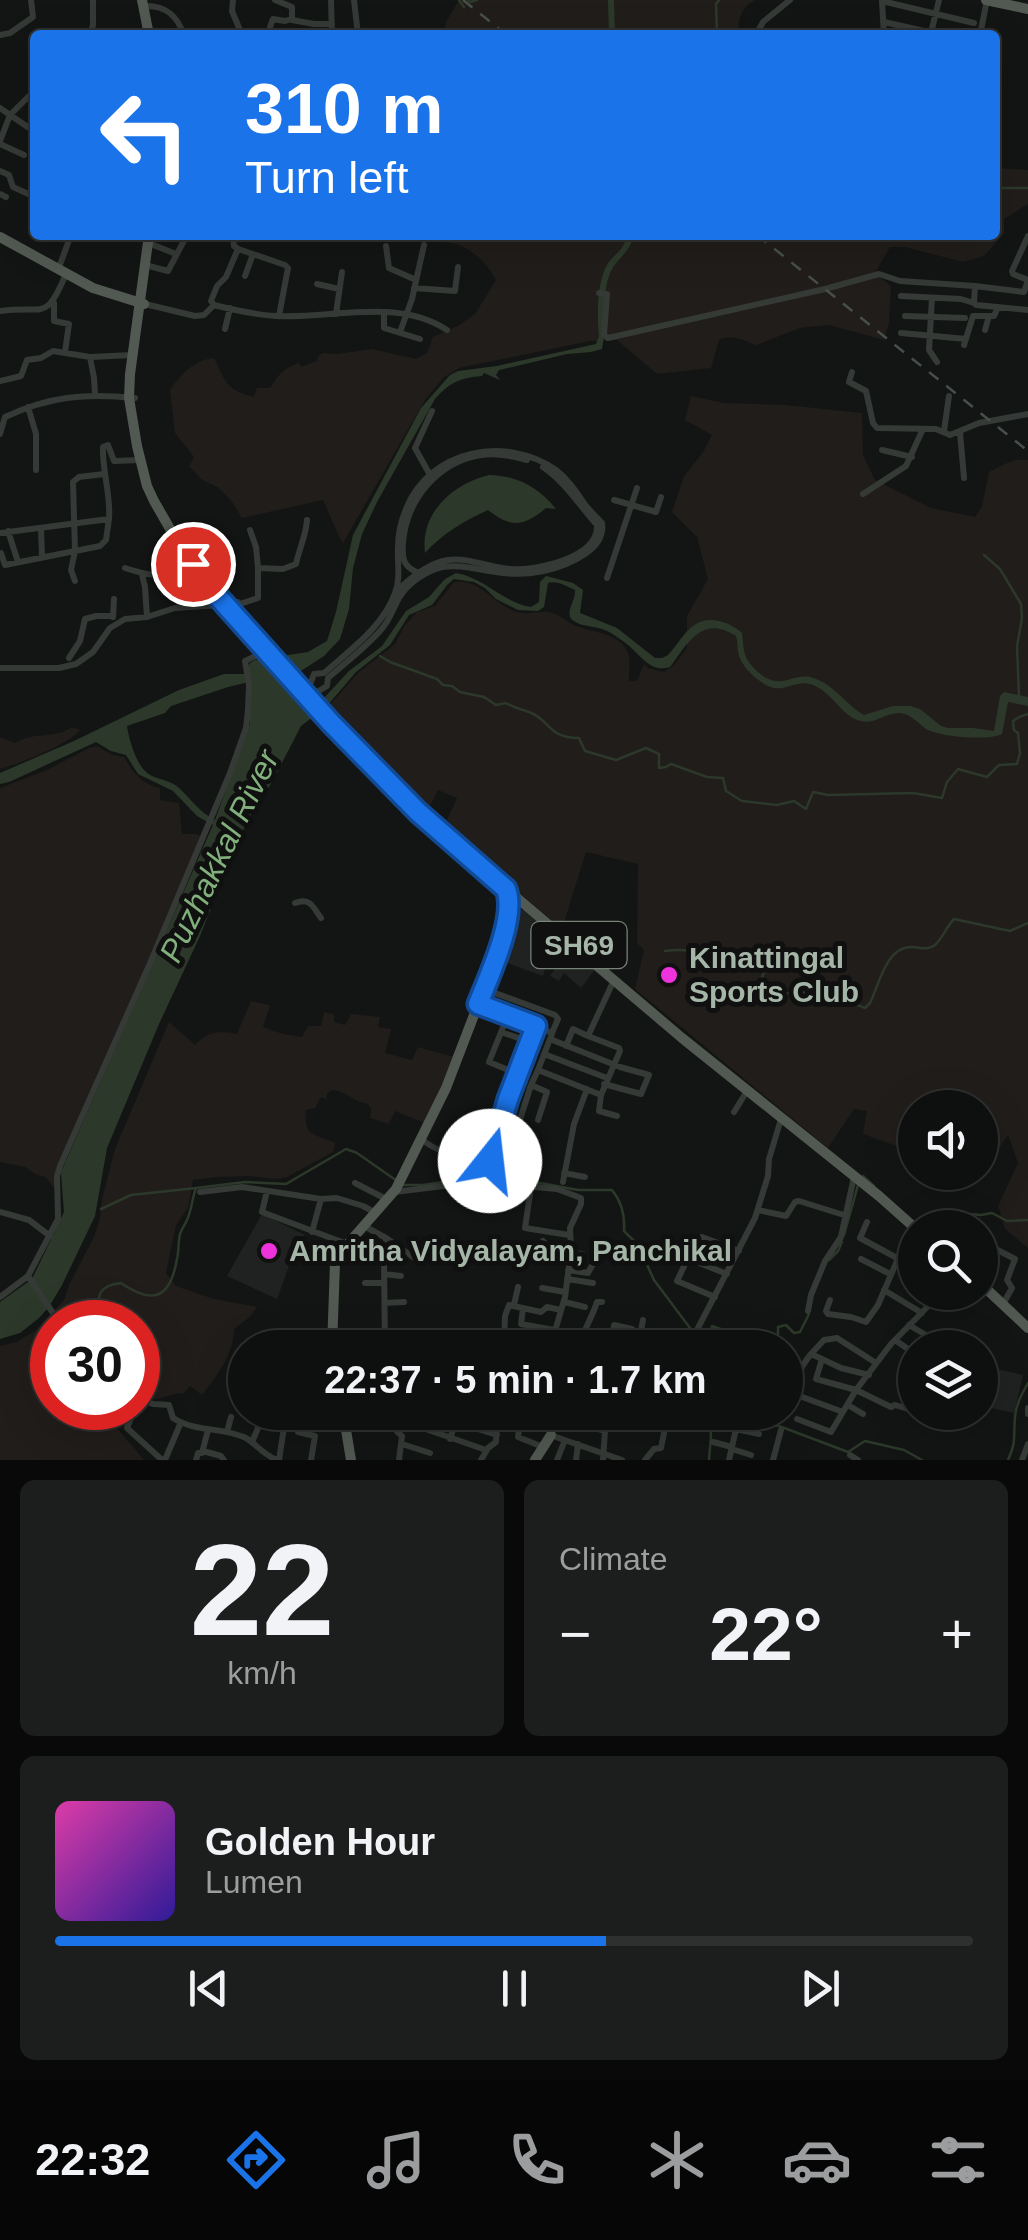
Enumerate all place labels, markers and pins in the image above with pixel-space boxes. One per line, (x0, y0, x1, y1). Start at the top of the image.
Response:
pin (151, 522, 236, 607)
place label: Kinattingal Sports Club (689, 941, 859, 1008)
marker: Kinattingal Sports Club (658, 964, 680, 986)
place label: Amritha Vidyalayam, Panchikal (289, 1234, 732, 1267)
marker: Amritha Vidyalayam, Panchikal (258, 1240, 280, 1262)

